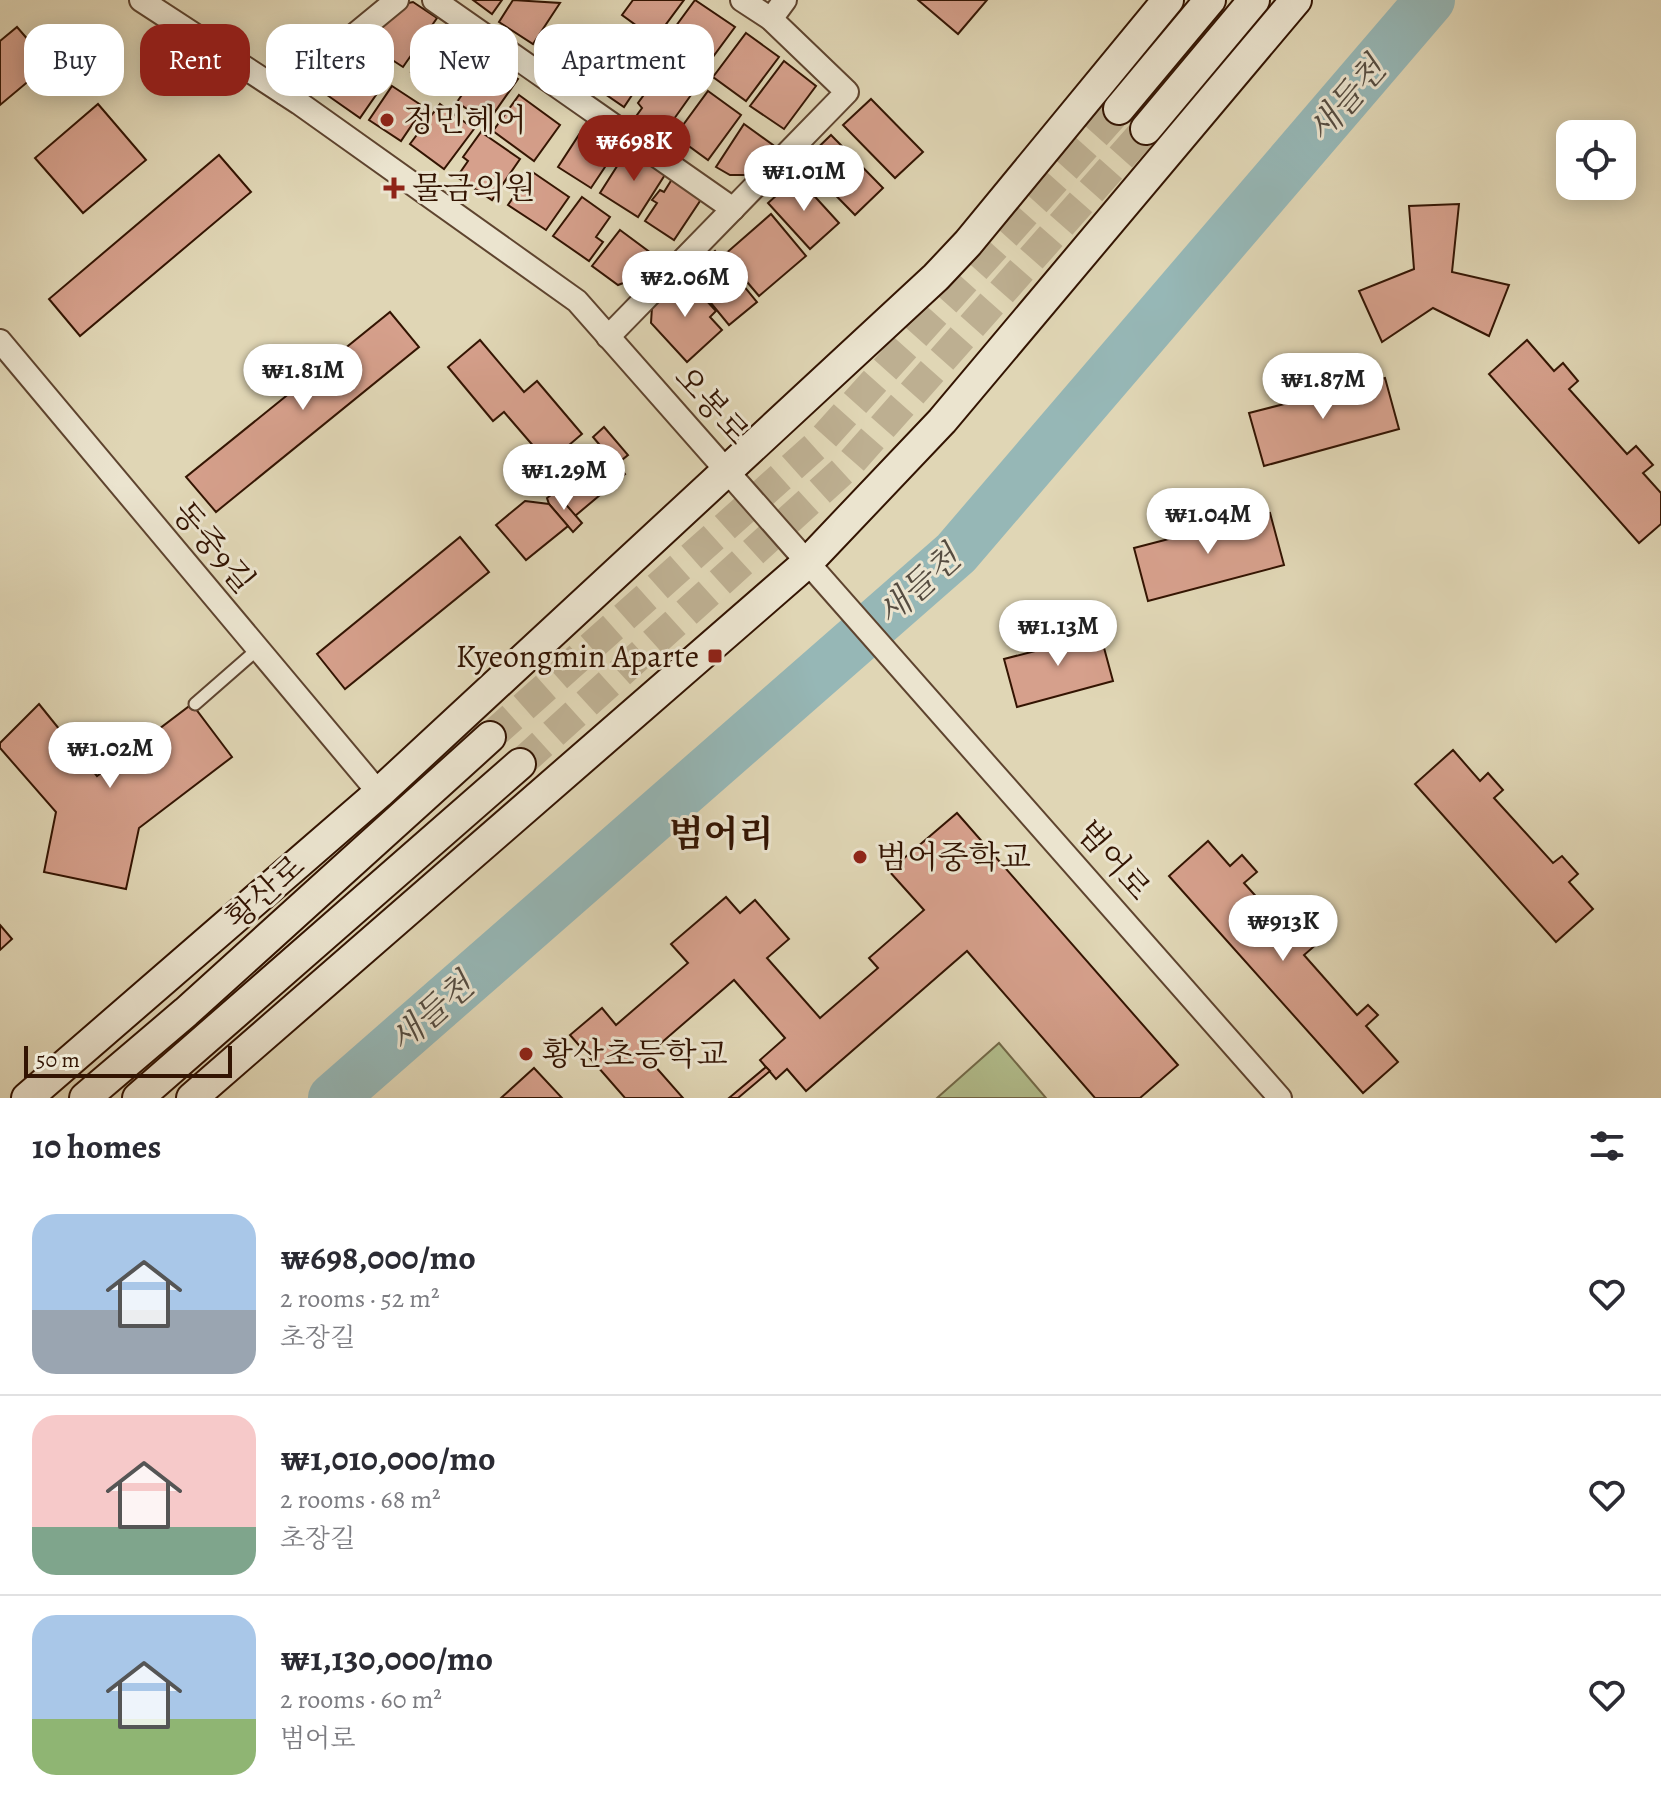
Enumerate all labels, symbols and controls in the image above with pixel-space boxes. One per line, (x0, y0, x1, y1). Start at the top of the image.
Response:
chip: Buy (24, 24, 124, 96)
chip: Rent (140, 24, 250, 96)
chip: Filters (266, 24, 394, 96)
chip: New (410, 24, 518, 96)
chip: Apartment (534, 24, 714, 96)
water label: 새들천 (1296, 45, 1398, 152)
place label: 정민헤어 (403, 98, 527, 142)
marker: 정민헤어 (378, 111, 396, 129)
pin: ₩698K (578, 115, 690, 183)
map controls (1556, 120, 1636, 200)
button: locate (1556, 120, 1636, 200)
text: ₩698K (596, 123, 672, 158)
pin: ₩1.01M (739, 145, 869, 213)
text: ₩1.01M (762, 153, 846, 188)
place label: 물금의원 (412, 166, 536, 210)
marker: 물금의원 (383, 177, 405, 199)
pin: ₩2.06M (620, 251, 750, 319)
text: ₩2.06M (640, 259, 730, 294)
pin: ₩1.81M (238, 344, 368, 412)
text: ₩1.81M (261, 352, 345, 387)
pin: ₩1.87M (1258, 353, 1388, 421)
street label: 오봉로 (665, 356, 759, 454)
text: ₩1.87M (1280, 361, 1366, 396)
pin: ₩1.29M (499, 444, 629, 512)
text: ₩1.29M (521, 452, 607, 487)
pin: ₩1.04M (1143, 488, 1273, 556)
street label: 동중9길 (163, 492, 265, 602)
text: ₩1.04M (1165, 496, 1251, 531)
water label: 새들천 (866, 534, 972, 636)
pin: ₩1.13M (993, 600, 1123, 668)
text: ₩1.13M (1017, 608, 1099, 643)
place label: Kyeongmin Aparte (456, 634, 699, 678)
marker: Kyeongmin Aparte (706, 647, 724, 665)
pin: ₩1.02M (45, 722, 175, 790)
text: ₩1.02M (66, 730, 154, 765)
district label: 범어리 (669, 809, 773, 858)
street label: 범어로 (1067, 811, 1161, 909)
place label: 범어중학교 (876, 835, 1031, 879)
street label: 황산로 (216, 845, 314, 939)
marker: 범어중학교 (851, 848, 869, 866)
pin: ₩913K (1227, 895, 1339, 963)
text: ₩913K (1247, 903, 1319, 938)
water label: 새들천 (379, 961, 486, 1062)
place label: 황산초등학교 (542, 1032, 728, 1076)
scale bar (24, 1042, 232, 1078)
text: 50 m (36, 1045, 80, 1075)
marker: 황산초등학교 (517, 1045, 535, 1063)
text: 10 homes (32, 1123, 161, 1170)
icon: filters (1585, 1124, 1629, 1168)
text: ₩698,000/mo (280, 1234, 476, 1281)
icon: home (96, 1246, 192, 1342)
icon: heart (1585, 1272, 1629, 1316)
text: 2 rooms · 52 m² (280, 1281, 439, 1316)
text: 초장길 (280, 1320, 355, 1355)
text: ₩1,010,000/mo (280, 1435, 496, 1482)
icon: home (96, 1447, 192, 1543)
icon: heart (1585, 1473, 1629, 1517)
text: 2 rooms · 68 m² (280, 1482, 441, 1517)
text: 초장길 (280, 1521, 355, 1556)
text: ₩1,130,000/mo (280, 1635, 493, 1682)
icon: home (96, 1647, 192, 1743)
icon: heart (1585, 1673, 1629, 1717)
text: 2 rooms · 60 m² (280, 1682, 442, 1717)
text: 범어로 (280, 1721, 355, 1756)

